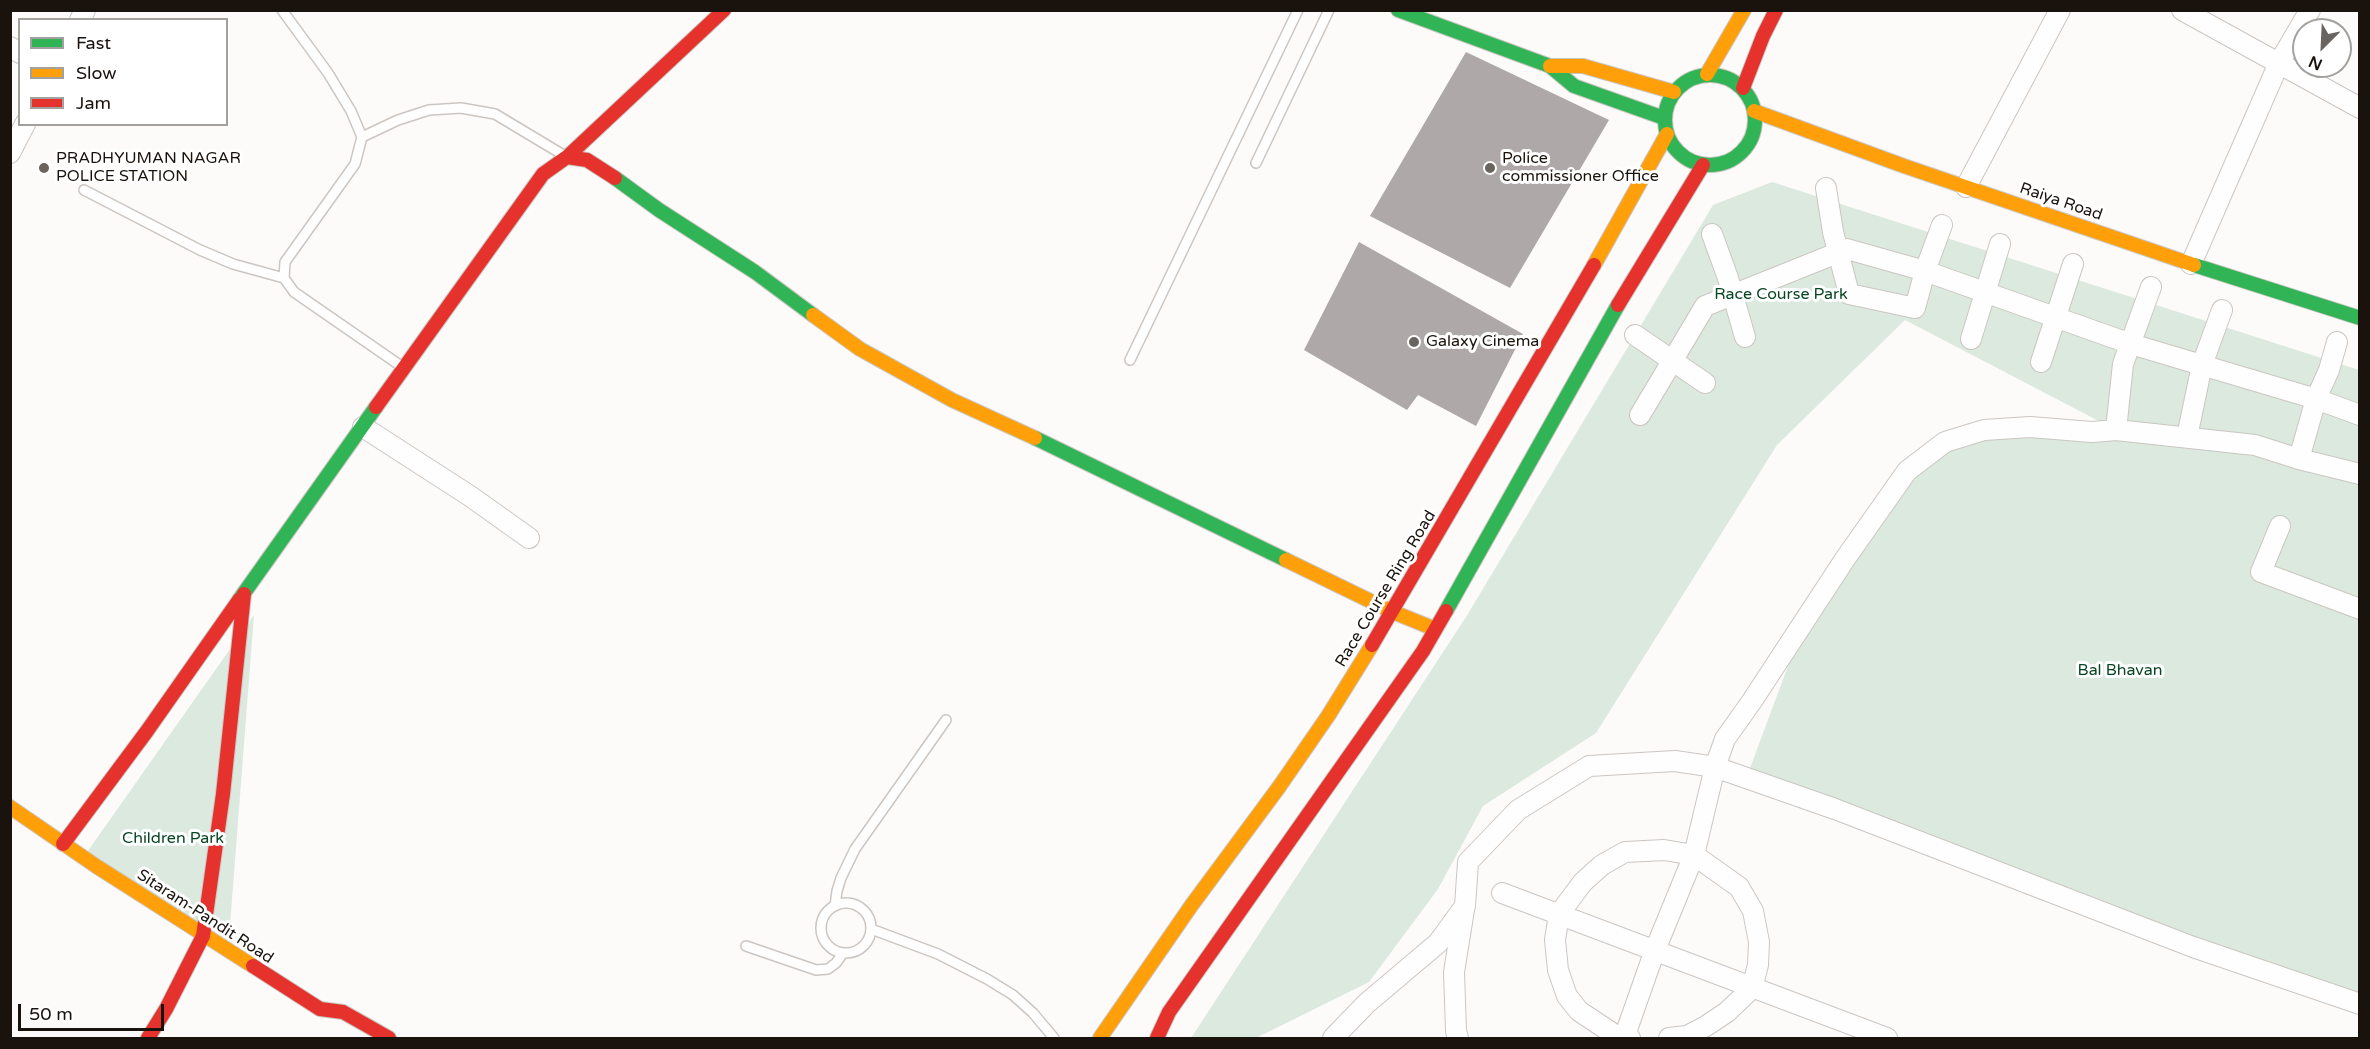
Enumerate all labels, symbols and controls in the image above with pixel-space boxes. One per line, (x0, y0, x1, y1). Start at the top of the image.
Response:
legend (18, 18, 228, 126)
north arrow (2292, 18, 2352, 78)
text: Fast (76, 32, 111, 54)
text: N (2306, 51, 2325, 74)
text: Slow (76, 62, 117, 84)
text: Jam (76, 92, 111, 114)
place label: PRADHYUMAN NAGAR POLICE STATION (56, 149, 241, 187)
place label: Police commissioner Office (1502, 149, 1659, 187)
marker: PRADHYUMAN NAGAR POLICE STATION (37, 161, 51, 175)
marker: Police commissioner Office (1483, 161, 1497, 175)
street label: Raiya Road (2017, 179, 2105, 225)
park label: Race Course Park (1714, 285, 1848, 305)
place label: Galaxy Cinema (1426, 332, 1539, 352)
marker: Galaxy Cinema (1407, 335, 1421, 349)
street label: Race Course Ring Road (1332, 507, 1440, 671)
park label: Bal Bhavan (2078, 661, 2162, 681)
park label: Children Park (122, 829, 224, 849)
street label: Sitaram-Pandit Road (133, 866, 277, 968)
scale bar (21, 992, 166, 1030)
text: 50 m (29, 1003, 73, 1025)

